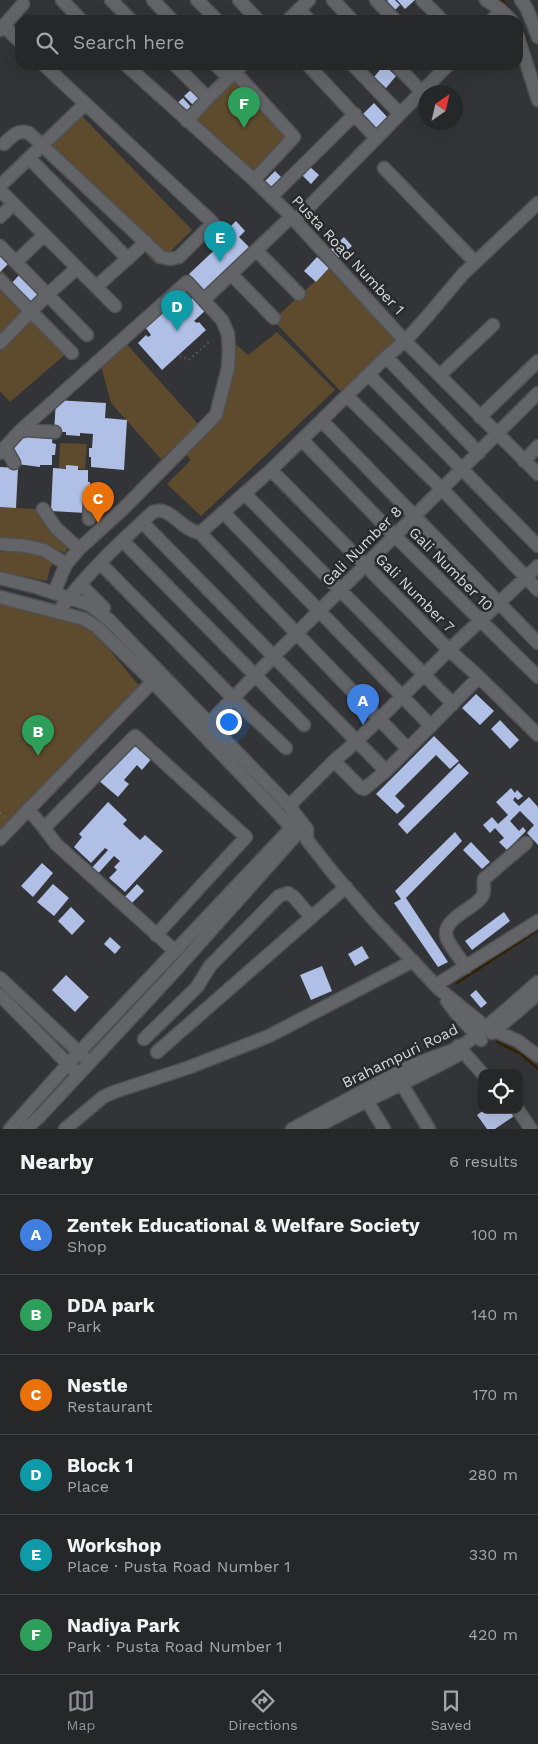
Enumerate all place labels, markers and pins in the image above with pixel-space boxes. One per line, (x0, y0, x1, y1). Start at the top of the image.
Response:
pin: F (228, 87, 260, 128)
pin: E (204, 221, 236, 262)
pin: D (161, 290, 193, 331)
pin: C (82, 482, 114, 523)
pin: A (347, 684, 379, 725)
pin: B (22, 715, 54, 756)

